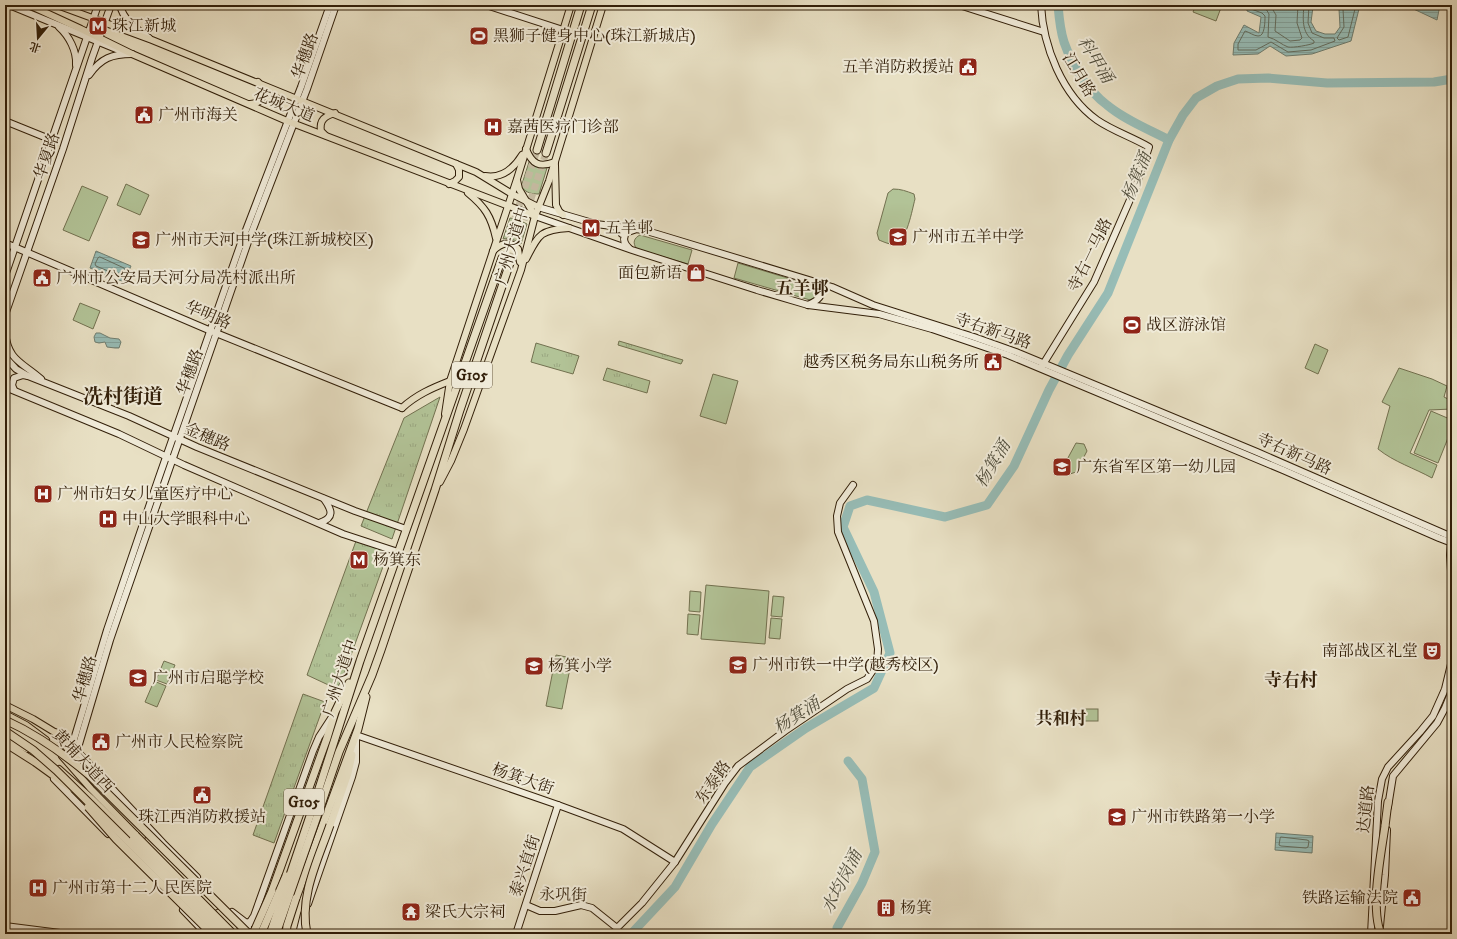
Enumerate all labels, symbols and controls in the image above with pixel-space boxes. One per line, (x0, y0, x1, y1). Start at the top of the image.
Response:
metro station icon: 珠江新城 (87, 15, 109, 37)
place label: 珠江新城 (112, 16, 176, 36)
north arrow (18, 18, 58, 58)
sports icon: 黑狮子健身中心(珠江新城店) (468, 25, 490, 47)
place label: 黑狮子健身中心(珠江新城店) (493, 26, 696, 46)
street label: 华穗路 (287, 30, 323, 82)
water label: 科甲涌 (1072, 33, 1119, 89)
text: 北 (28, 38, 43, 55)
street label: 江月路 (1058, 49, 1100, 101)
public building icon: 五羊消防救援站 (957, 56, 979, 78)
place label: 五羊消防救援站 (842, 57, 954, 77)
street label: 花城大道 (251, 84, 317, 126)
public building icon: 广州市海关 (133, 104, 155, 126)
place label: 广州市海关 (158, 105, 238, 125)
hospital icon: 嘉茜医疗门诊部 (482, 116, 504, 138)
place label: 嘉茜医疗门诊部 (507, 117, 619, 137)
street label: 华夏路 (30, 130, 64, 182)
water label: 杨箕涌 (1117, 147, 1158, 205)
street label: 广州大道中 (491, 205, 533, 287)
street label: 寺右一马路 (1063, 215, 1117, 295)
metro station icon: 五羊邨 (580, 217, 602, 239)
place label: 五羊邨 (605, 218, 653, 238)
school or university icon: 广州市五羊中学 (887, 226, 909, 248)
place label: 广州市五羊中学 (912, 227, 1024, 247)
school or university icon: 广州市天河中学(珠江新城校区) (130, 229, 152, 251)
place label: 广州市天河中学(珠江新城校区) (155, 230, 374, 250)
shop icon: 面包新语 (685, 262, 707, 284)
place label: 面包新语 (618, 263, 682, 283)
public building icon: 广州市公安局天河分局冼村派出所 (31, 267, 53, 289)
place label: 广州市公安局天河分局冼村派出所 (56, 268, 296, 288)
district label: 五羊邨 (775, 278, 829, 300)
street label: 华明路 (182, 296, 234, 334)
street label: 寺右新马路 (952, 309, 1034, 353)
sports icon: 战区游泳馆 (1121, 314, 1143, 336)
place label: 战区游泳馆 (1146, 315, 1226, 335)
street label: 华穗路 (172, 346, 208, 398)
public building icon: 越秀区税务局东山税务所 (982, 351, 1004, 373)
place label: 越秀区税务局东山税务所 (803, 352, 979, 372)
road number: G105 (452, 362, 492, 388)
district label: 冼村街道 (83, 385, 163, 410)
street label: 金穗路 (181, 418, 233, 456)
street label: 寺右新马路 (1253, 429, 1335, 479)
water label: 杨箕涌 (970, 435, 1017, 492)
school or university icon: 广东省军区第一幼儿园 (1051, 456, 1073, 478)
place label: 广东省军区第一幼儿园 (1076, 457, 1236, 477)
hospital icon: 广州市妇女儿童医疗中心 (32, 483, 54, 505)
place label: 广州市妇女儿童医疗中心 (57, 484, 233, 504)
hospital icon: 中山大学眼科中心 (97, 508, 119, 530)
place label: 中山大学眼科中心 (122, 509, 250, 529)
metro station icon: 杨箕东 (348, 549, 370, 571)
place label: 杨箕东 (373, 550, 421, 570)
street label: 广州大道中 (318, 637, 362, 719)
theatre icon: 南部战区礼堂 (1421, 640, 1443, 662)
place label: 南部战区礼堂 (1322, 641, 1418, 661)
street label: 华穗路 (69, 653, 101, 705)
school or university icon: 广州市铁一中学(越秀校区) (727, 654, 749, 676)
school or university icon: 杨箕小学 (523, 655, 545, 677)
place label: 广州市铁一中学(越秀校区) (752, 655, 939, 675)
place label: 杨箕小学 (548, 656, 612, 676)
school or university icon: 广州市启聪学校 (127, 667, 149, 689)
place label: 广州市启聪学校 (152, 668, 264, 688)
district label: 寺右村 (1264, 670, 1318, 692)
water label: 杨箕涌 (770, 692, 826, 739)
district label: 共和村 (1036, 708, 1087, 730)
street label: 黄埔大道西 (48, 725, 118, 797)
public building icon: 广州市人民检察院 (90, 731, 112, 753)
place label: 广州市人民检察院 (115, 732, 243, 752)
street label: 东泰路 (691, 757, 735, 807)
street label: 杨箕大街 (489, 759, 557, 799)
public building icon: 珠江西消防救援站 (191, 784, 213, 806)
street label: 达道路 (1354, 784, 1378, 834)
road number: G105 (284, 789, 324, 815)
school or university icon: 广州市铁路第一小学 (1106, 806, 1128, 828)
place label: 珠江西消防救援站 (138, 807, 266, 827)
place label: 广州市铁路第一小学 (1131, 807, 1275, 827)
street label: 泰兴直街 (506, 832, 544, 900)
water label: 水均岗涌 (817, 845, 868, 917)
hospital icon: 广州市第十二人民医院 (27, 877, 49, 899)
place label: 广州市第十二人民医院 (52, 878, 212, 898)
street label: 永巩街 (539, 885, 587, 905)
public building icon: 铁路运输法院 (1401, 887, 1423, 909)
place label: 铁路运输法院 (1302, 888, 1398, 908)
building icon: 杨箕 (875, 897, 897, 919)
place label: 杨箕 (900, 898, 932, 918)
temple icon: 梁氏大宗祠 (400, 901, 422, 923)
place label: 梁氏大宗祠 (425, 902, 505, 922)

